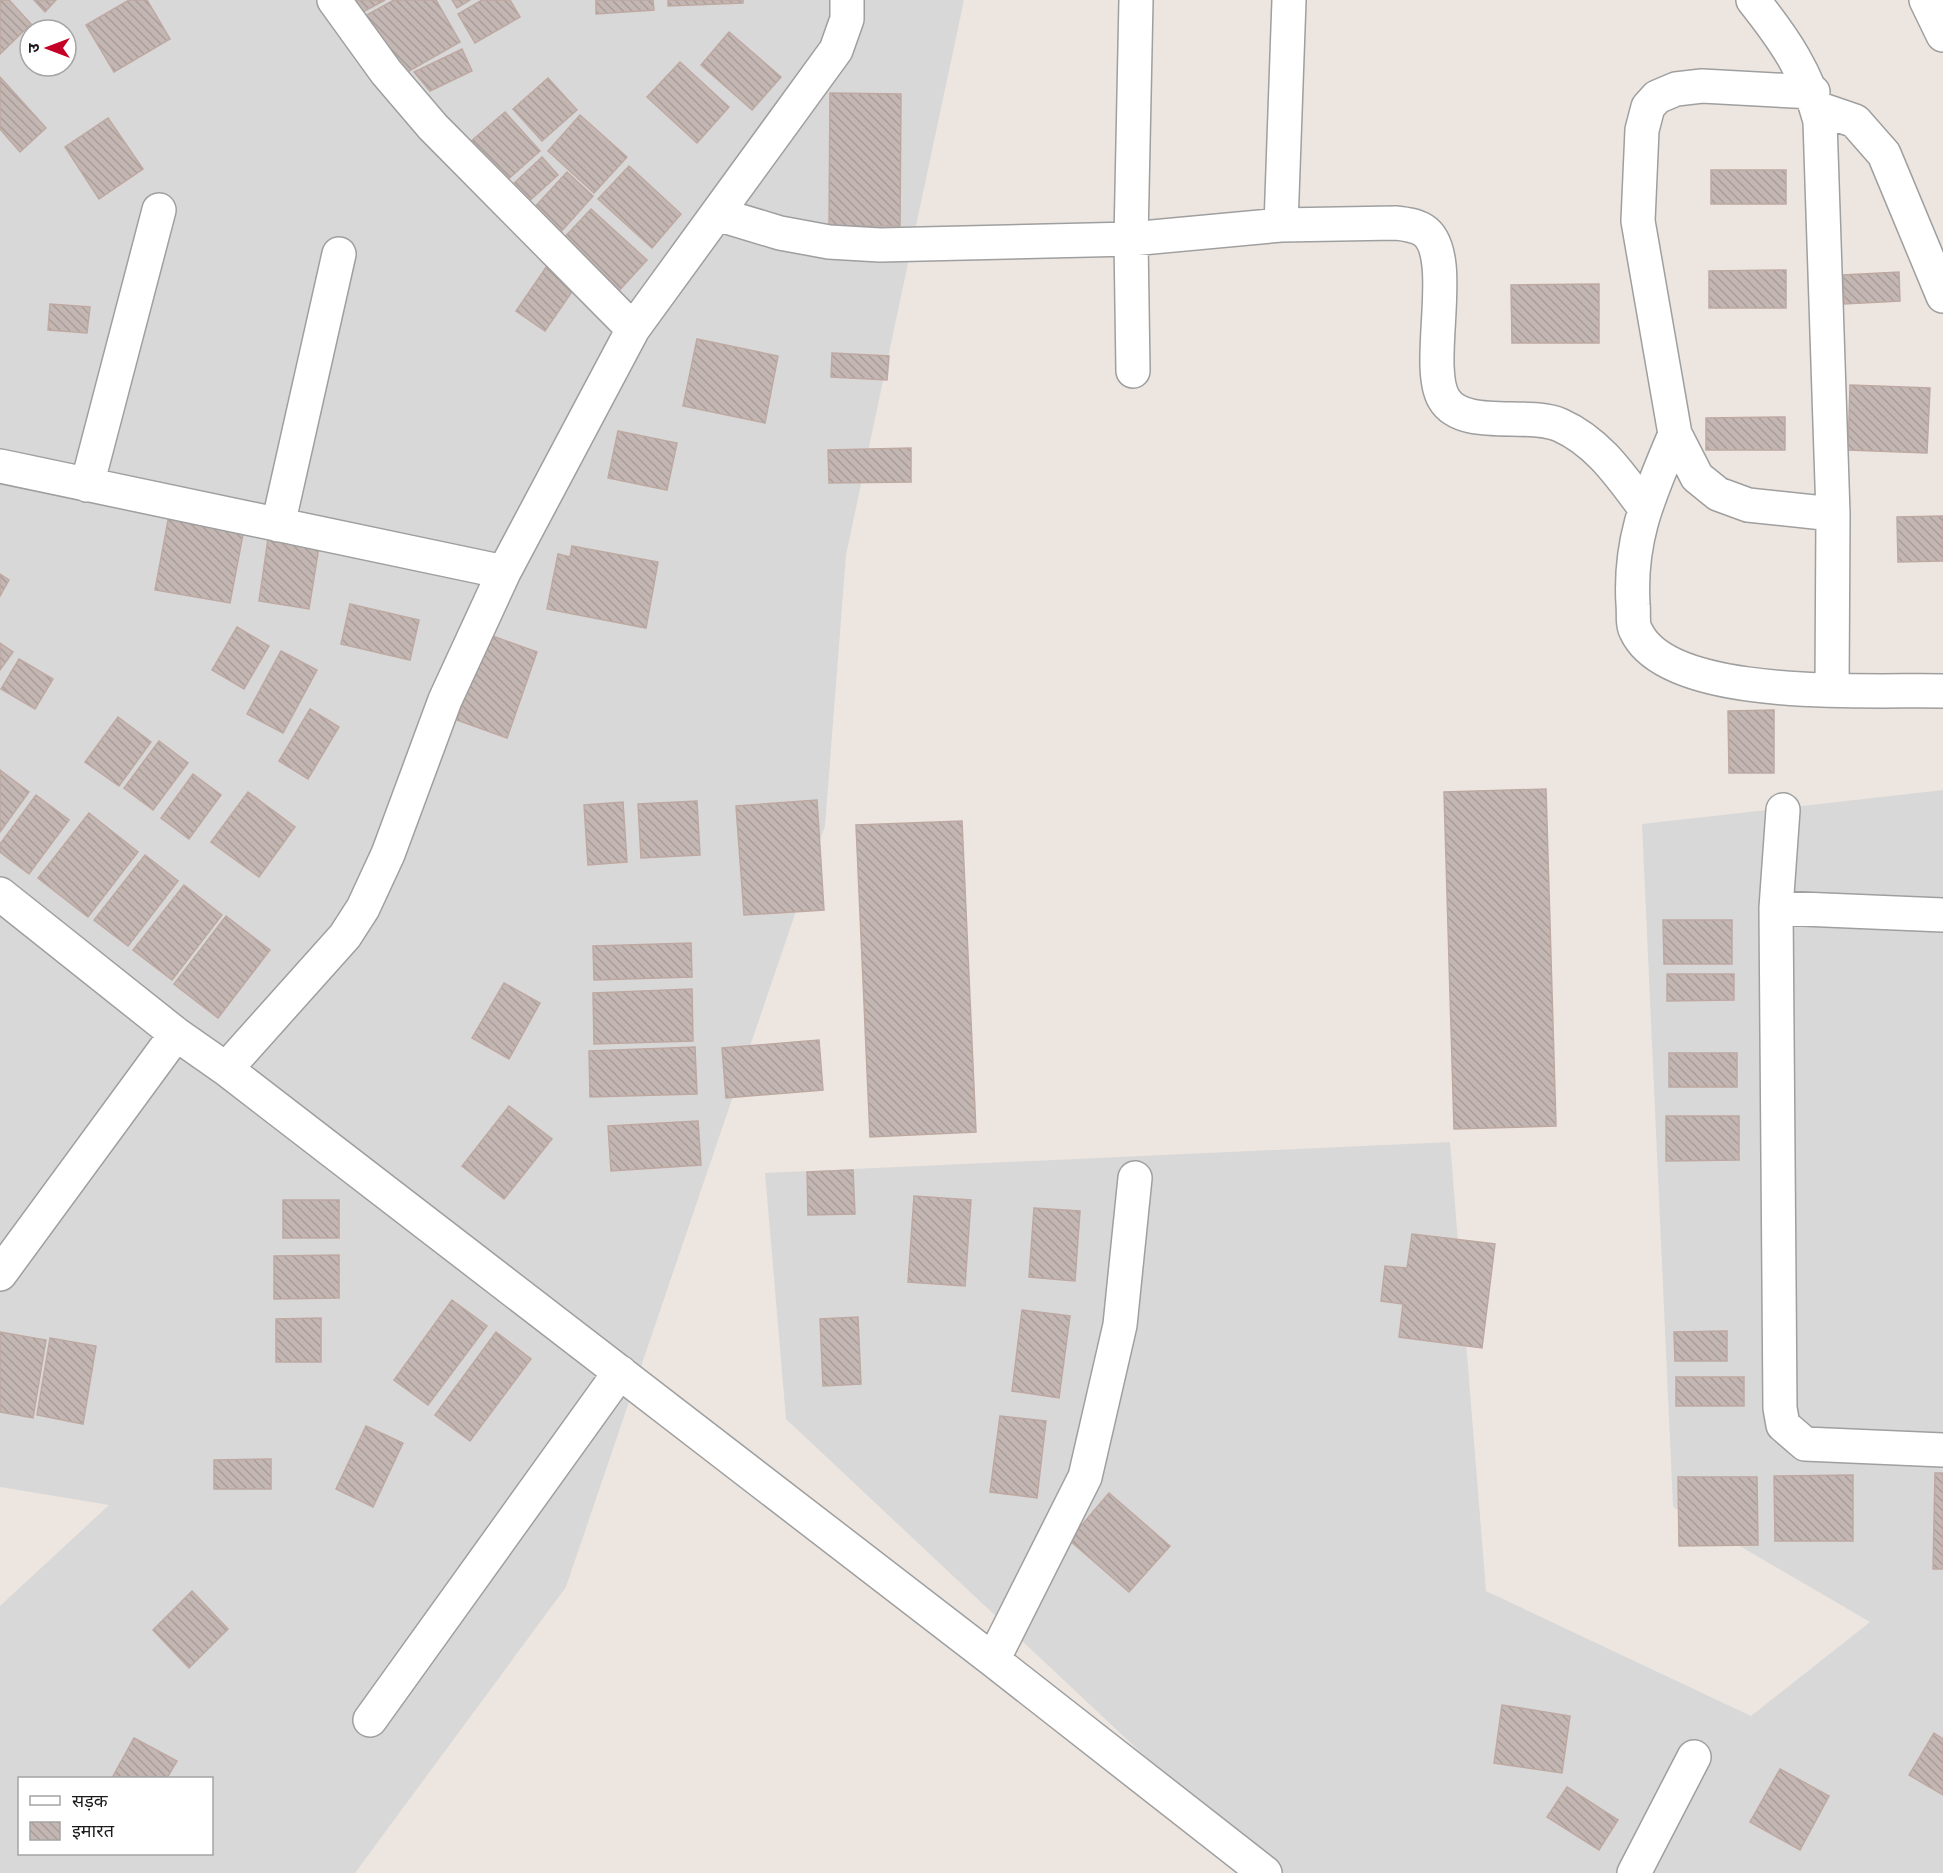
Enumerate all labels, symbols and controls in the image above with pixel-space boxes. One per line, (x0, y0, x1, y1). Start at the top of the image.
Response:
north arrow (18, 18, 78, 78)
text: उ (24, 43, 44, 53)
legend (18, 1777, 213, 1855)
text: सड़क (72, 1790, 109, 1812)
text: इमारत (72, 1820, 115, 1842)

